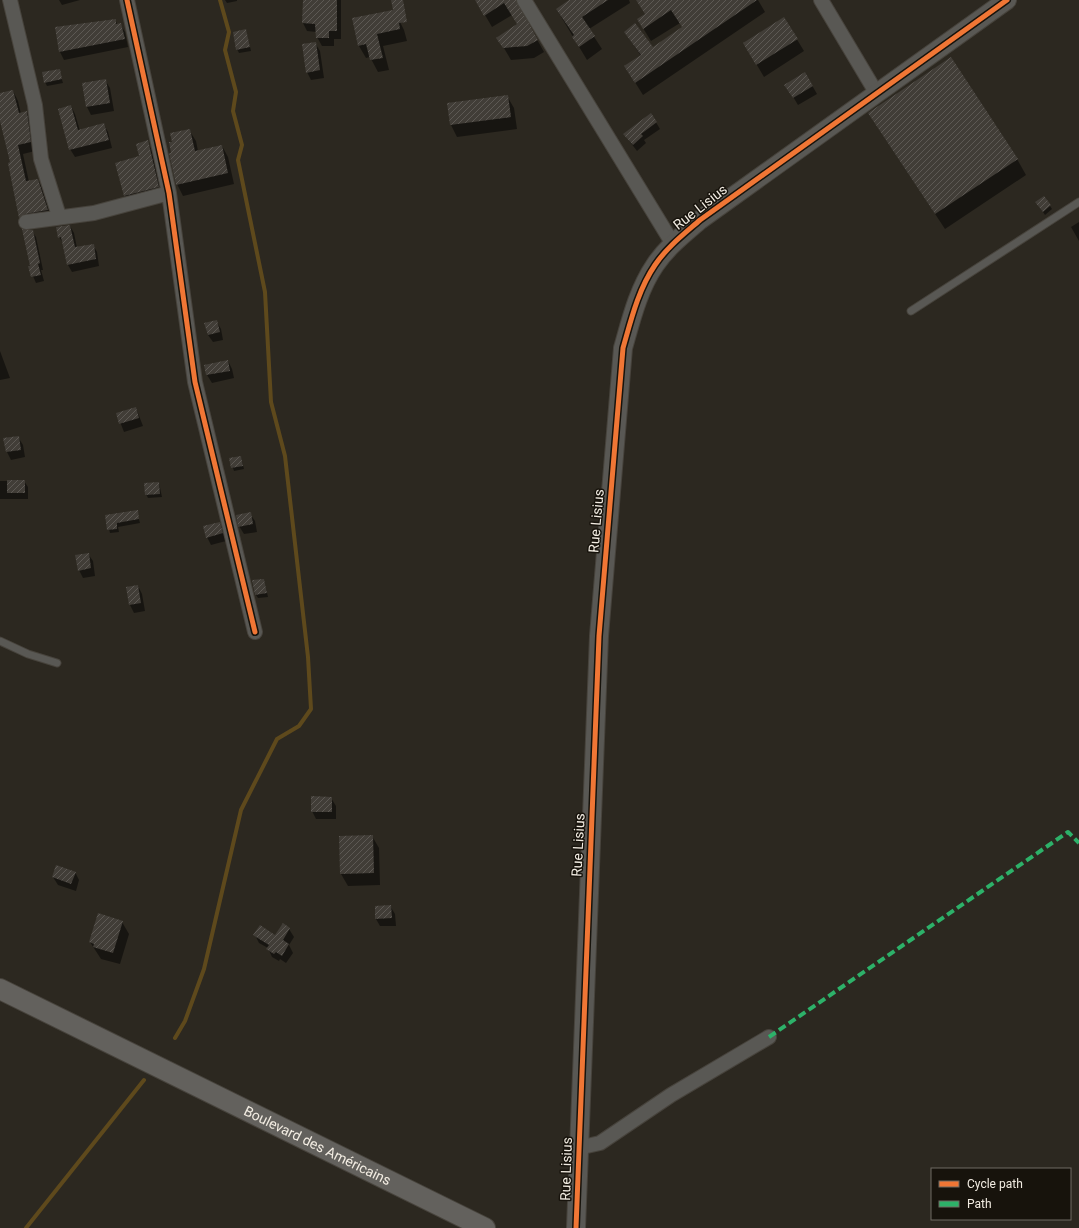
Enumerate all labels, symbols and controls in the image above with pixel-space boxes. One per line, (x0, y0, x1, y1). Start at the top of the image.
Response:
street label: Rue Lisius (670, 181, 730, 233)
street label: Rue Lisius (585, 489, 607, 553)
street label: Rue Lisius (568, 813, 588, 877)
street label: Boulevard des Américains (241, 1103, 394, 1188)
street label: Rue Lisius (557, 1137, 575, 1201)
legend (931, 1168, 1071, 1220)
text: Cycle path (967, 1177, 1023, 1191)
text: Path (967, 1197, 992, 1211)

